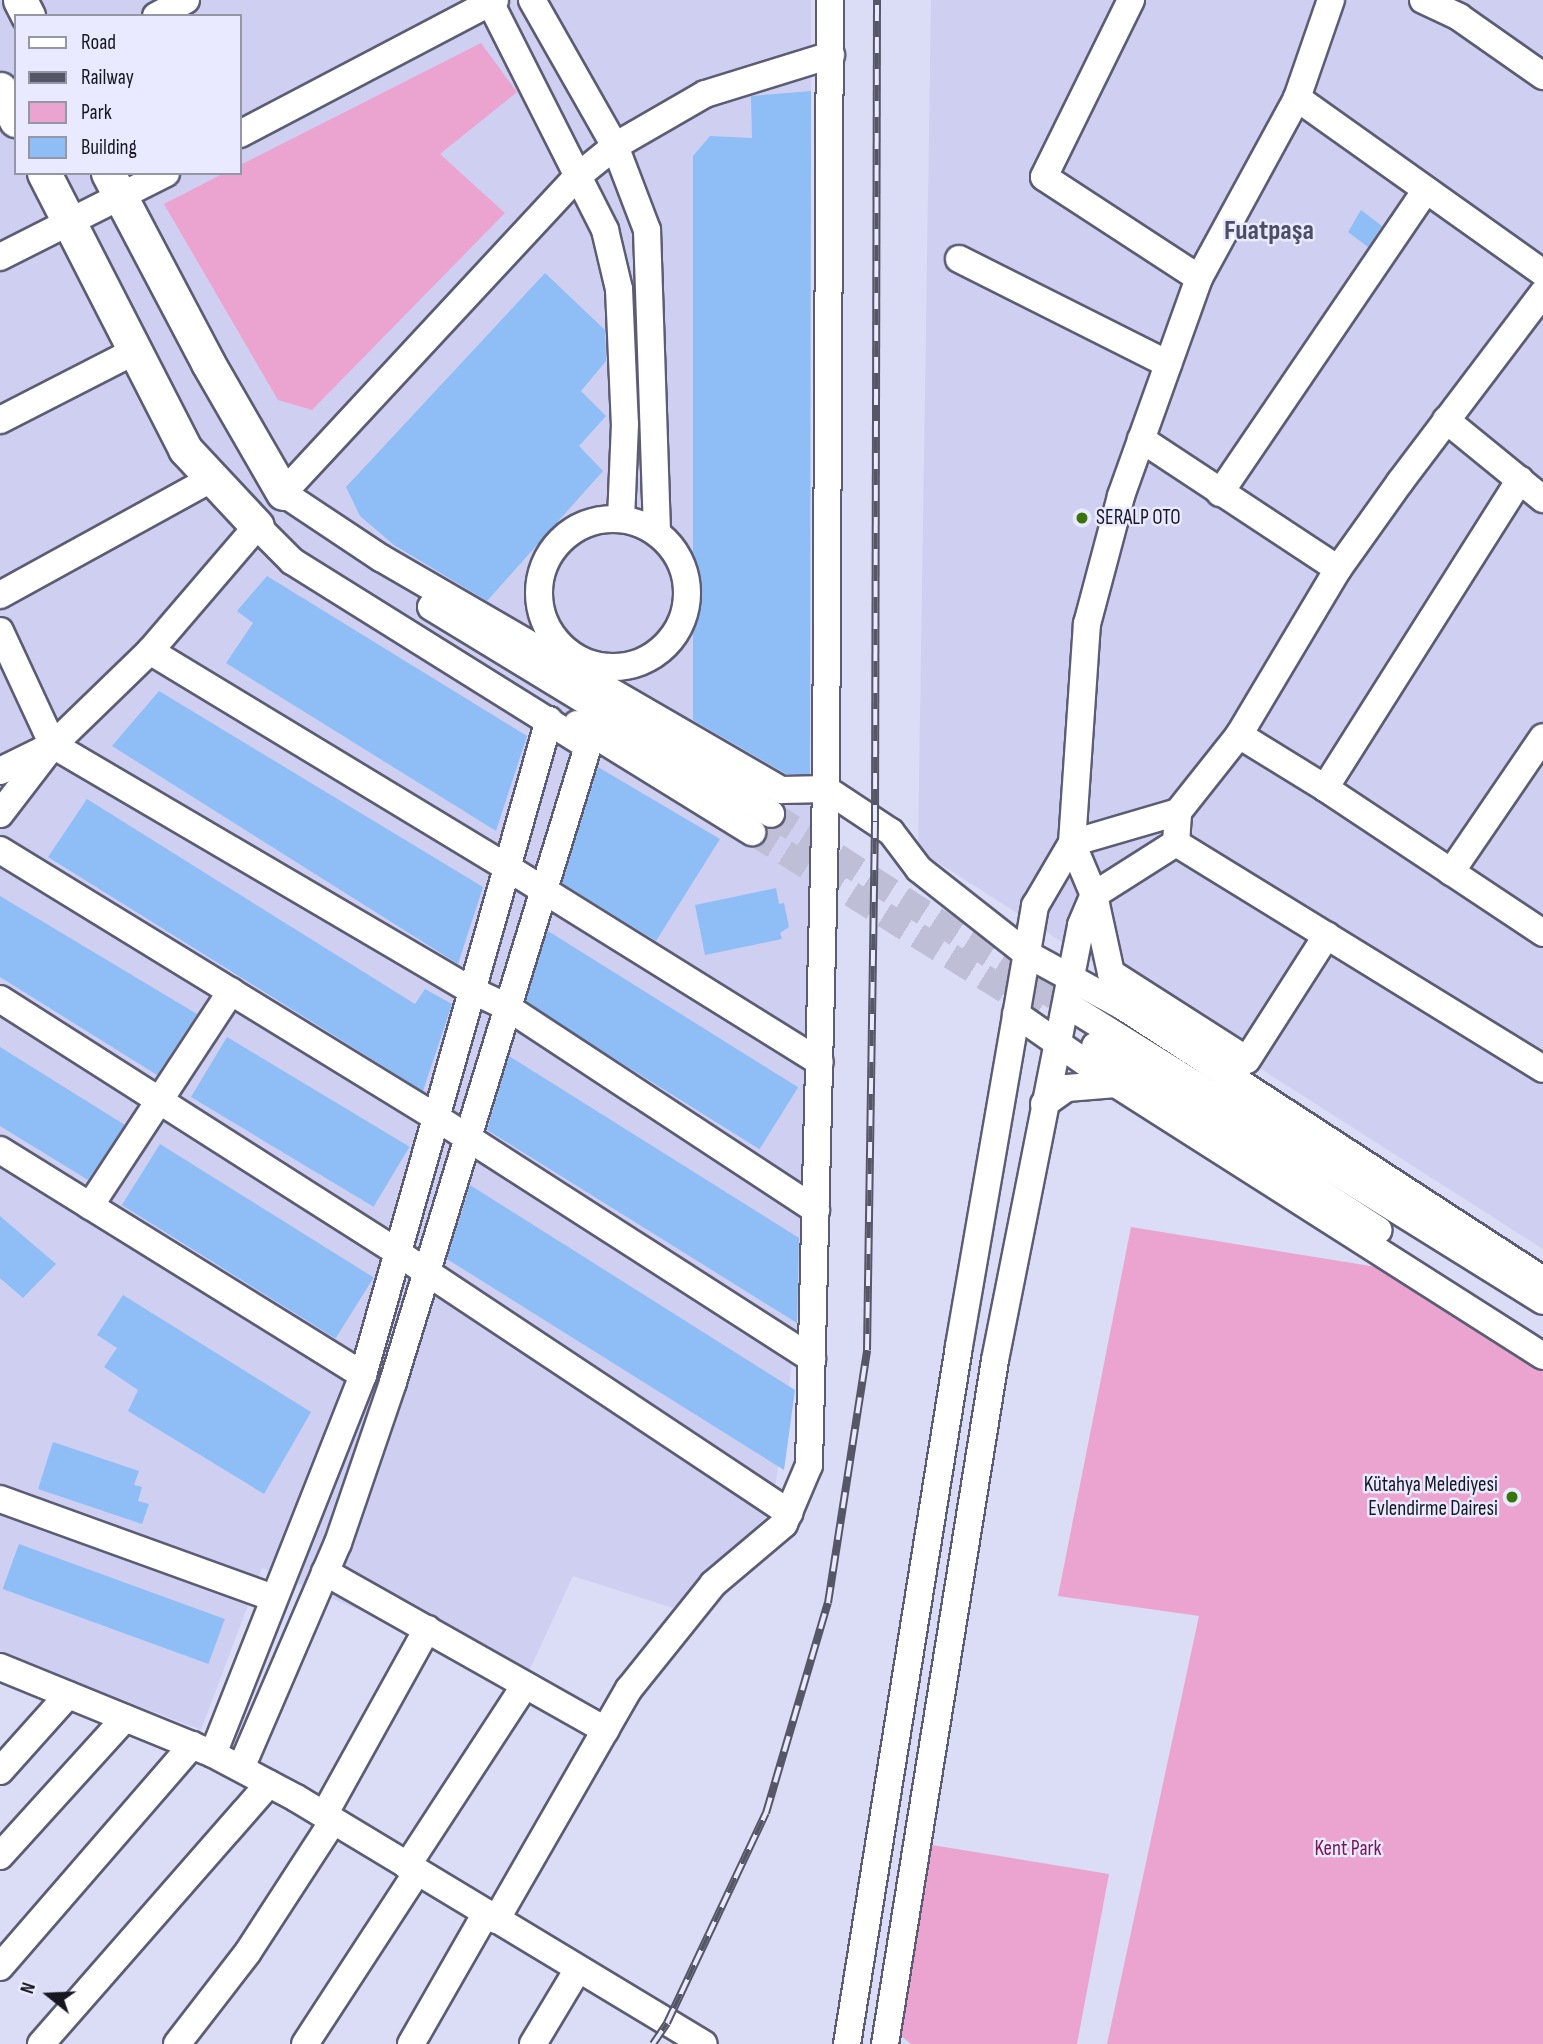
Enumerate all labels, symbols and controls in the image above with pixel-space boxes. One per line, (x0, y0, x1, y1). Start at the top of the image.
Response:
legend (14, 14, 242, 175)
text: Road (81, 30, 116, 55)
text: Railway (81, 65, 134, 90)
text: Park (81, 100, 112, 125)
text: Building (81, 135, 137, 160)
district label: Fuatpaşa (1224, 214, 1314, 248)
place label: SERALP OTO (1096, 505, 1181, 531)
marker: SERALP OTO (1074, 510, 1090, 526)
place label: Kütahya Melediyesi Evlendirme Dairesi (1364, 1472, 1498, 1522)
marker: Kütahya Melediyesi Evlendirme Dairesi (1504, 1489, 1520, 1505)
park label: Kent Park (1314, 1836, 1382, 1862)
north arrow (14, 1960, 84, 2030)
text: N (16, 1980, 41, 1997)

